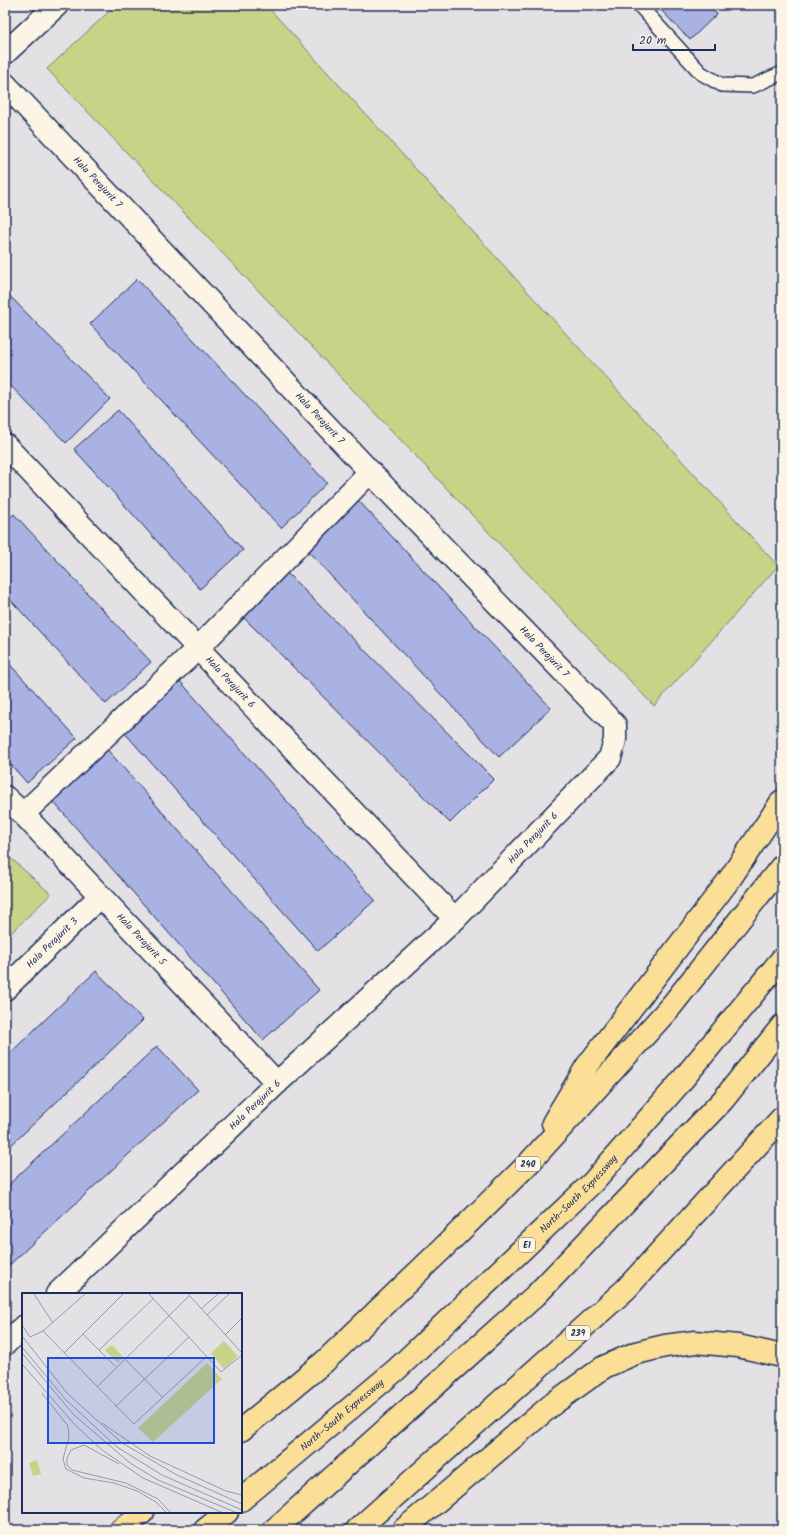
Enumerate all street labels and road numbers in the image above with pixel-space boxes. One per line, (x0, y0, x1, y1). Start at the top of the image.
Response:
street label: Hala Perajurit 7 (69, 153, 126, 212)
street label: Hala Perajurit 7 (291, 389, 348, 448)
street label: Hala Perajurit 7 (515, 622, 573, 681)
street label: Hala Perajurit 6 (201, 652, 259, 712)
street label: Hala Perajurit 6 (504, 808, 562, 868)
street label: Hala Perajurit 5 (112, 909, 170, 969)
street label: Hala Perajurit 3 (23, 913, 82, 972)
street label: Hala Perajurit 6 (225, 1076, 285, 1134)
street label: North–South Expressway (536, 1151, 622, 1237)
road number: 240 (516, 1157, 540, 1171)
road number: E1 (519, 1238, 535, 1252)
road number: 239 (566, 1326, 590, 1340)
street label: North–South Expressway (297, 1375, 388, 1455)

